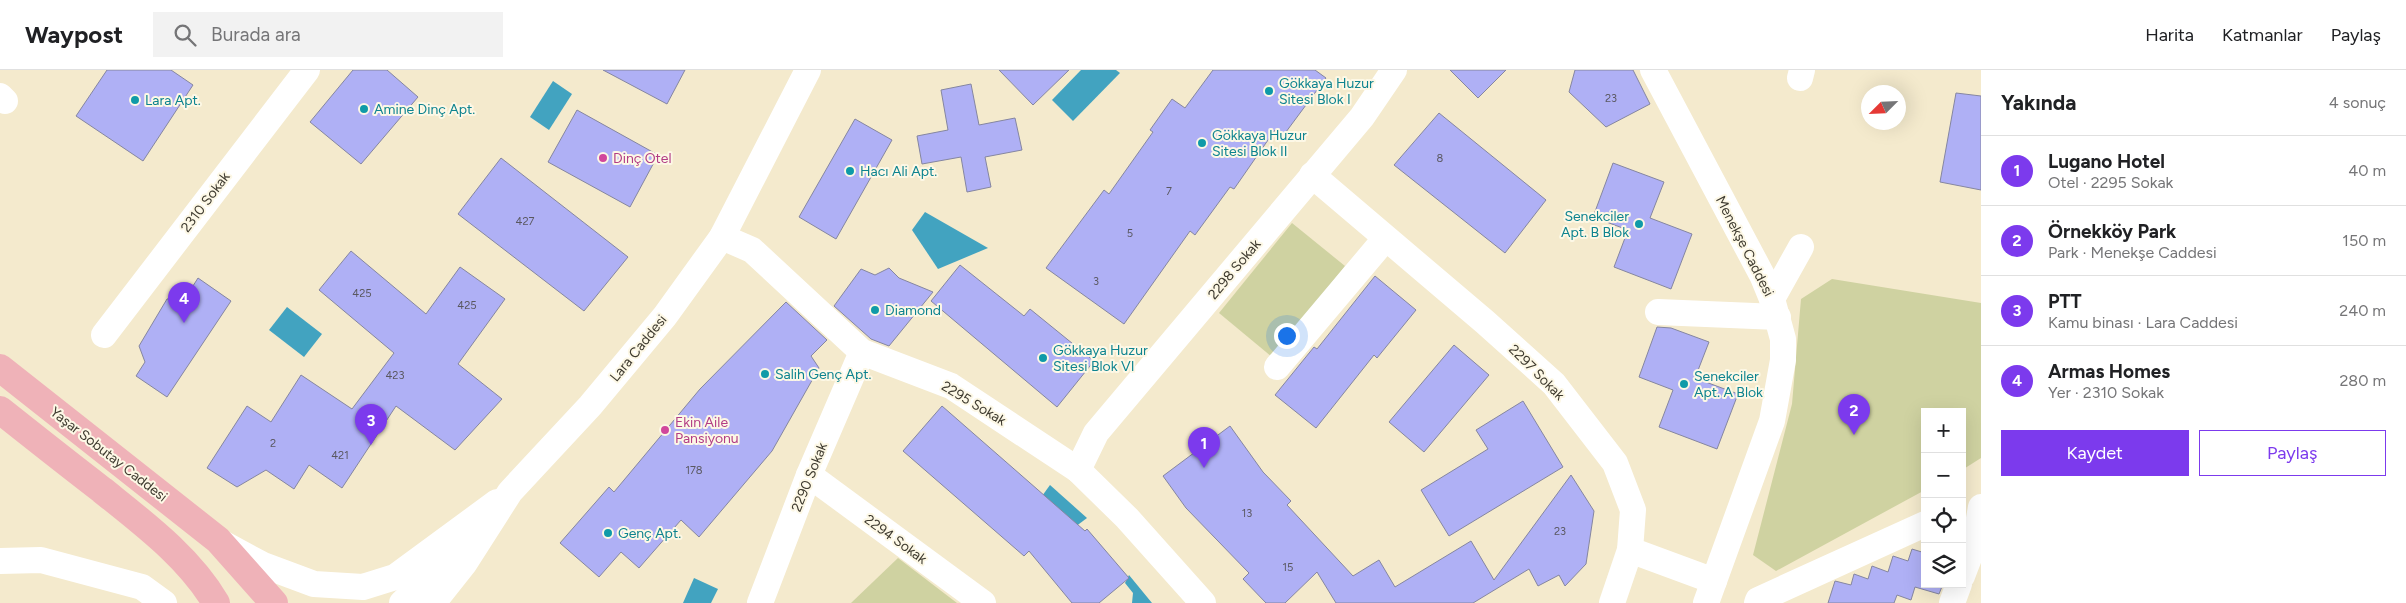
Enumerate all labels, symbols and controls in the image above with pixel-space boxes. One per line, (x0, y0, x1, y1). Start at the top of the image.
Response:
search box (153, 12, 503, 57)
text: Waypost (25, 20, 123, 49)
icon: search (171, 21, 199, 49)
text: Burada ara (211, 23, 301, 46)
text: Harita (2145, 24, 2194, 46)
text: Katmanlar (2222, 24, 2303, 46)
text: Paylaş (2331, 24, 2381, 46)
place label: Gökkaya Huzur Sitesi Blok I (1279, 75, 1374, 108)
marker: Gökkaya Huzur Sitesi Blok I (1263, 85, 1275, 97)
north arrow (1861, 85, 1906, 130)
text: Yakında (2001, 90, 2076, 115)
place label: Lara Apt. (145, 92, 201, 109)
house number: 23 (1605, 92, 1617, 105)
text: 4 sonuç (2329, 93, 2386, 112)
marker: Lara Apt. (129, 94, 141, 106)
place label: Amine Dinç Apt. (374, 101, 475, 118)
marker: Amine Dinç Apt. (358, 103, 370, 115)
place label: Gökkaya Huzur Sitesi Blok II (1212, 127, 1307, 160)
marker: Gökkaya Huzur Sitesi Blok II (1196, 137, 1208, 149)
place label: Dinç Otel (613, 150, 672, 167)
text: Lugano Hotel (2048, 150, 2165, 173)
marker: Dinç Otel (597, 152, 609, 164)
house number: 8 (1437, 152, 1444, 165)
text: 1 (2014, 161, 2020, 180)
text: 40 m (2348, 161, 2386, 180)
place label: Hacı Ali Apt. (860, 163, 937, 180)
marker: Hacı Ali Apt. (844, 165, 856, 177)
street label: 2310 Sokak (177, 169, 234, 236)
text: Otel · 2295 Sokak (2048, 173, 2173, 192)
house number: 7 (1166, 185, 1172, 198)
street label: Menekşe Caddesi (1712, 193, 1777, 299)
place label: Senekciler Apt. B Blok (1561, 208, 1629, 241)
house number: 427 (516, 215, 535, 228)
marker: Senekciler Apt. B Blok (1633, 218, 1645, 230)
text: Örnekköy Park (2048, 220, 2176, 243)
house number: 5 (1127, 227, 1133, 240)
text: 2 (2012, 231, 2022, 250)
text: 150 m (2342, 231, 2386, 250)
street label: 2298 Sokak (1204, 236, 1264, 303)
text: Park · Menekşe Caddesi (2048, 243, 2217, 262)
house number: 3 (1093, 275, 1099, 288)
pin: 4 (168, 282, 200, 323)
house number: 425 (352, 287, 372, 300)
text: PTT (2048, 290, 2082, 313)
house number: 425 (457, 299, 477, 312)
text: 3 (2013, 301, 2021, 320)
text: 240 m (2339, 301, 2386, 320)
place label: Diamond (885, 302, 941, 319)
marker: Diamond (869, 304, 881, 316)
street label: Lara Caddesi (606, 312, 670, 385)
text: Kamu binası · Lara Caddesi (2048, 313, 2238, 332)
your location (1274, 323, 1300, 349)
street label: 2297 Sokak (1505, 341, 1568, 404)
place label: Gökkaya Huzur Sitesi Blok VI (1053, 342, 1148, 375)
marker: Gökkaya Huzur Sitesi Blok VI (1037, 352, 1049, 364)
text: Armas Homes (2048, 360, 2170, 383)
place label: Salih Genç Apt. (775, 366, 872, 383)
marker: Salih Genç Apt. (759, 368, 771, 380)
place label: Senekciler Apt. A Blok (1694, 368, 1763, 401)
house number: 423 (386, 369, 404, 382)
text: 4 (2012, 371, 2022, 390)
text: 280 m (2339, 371, 2386, 390)
street label: 2295 Sokak (938, 378, 1009, 429)
marker: Senekciler Apt. A Blok (1678, 378, 1690, 390)
text: Yer · 2310 Sokak (2048, 383, 2164, 402)
pin: 2 (1838, 394, 1870, 435)
street label: Yaşar Sobutay Caddesi (47, 403, 170, 505)
pin: 3 (355, 404, 387, 445)
map controls (1921, 408, 1966, 588)
button: + (1921, 408, 1966, 453)
place label: Ekin Aile Pansiyonu (675, 414, 739, 447)
marker: Ekin Aile Pansiyonu (659, 424, 671, 436)
pin: 1 (1188, 427, 1220, 468)
button: Kaydet (2001, 430, 2189, 476)
button: Paylaş (2199, 430, 2386, 476)
house number: 2 (270, 437, 276, 450)
street label: 2290 Sokak (788, 440, 831, 514)
house number: 421 (331, 449, 349, 462)
button: − (1921, 453, 1966, 498)
house number: 178 (685, 464, 703, 477)
button: locate (1921, 498, 1966, 543)
house number: 13 (1242, 507, 1252, 520)
street label: 2294 Sokak (861, 511, 930, 568)
place label: Genç Apt. (618, 525, 681, 542)
house number: 23 (1554, 525, 1566, 538)
marker: Genç Apt. (602, 527, 614, 539)
button: layers (1921, 543, 1966, 588)
house number: 15 (1283, 561, 1293, 574)

